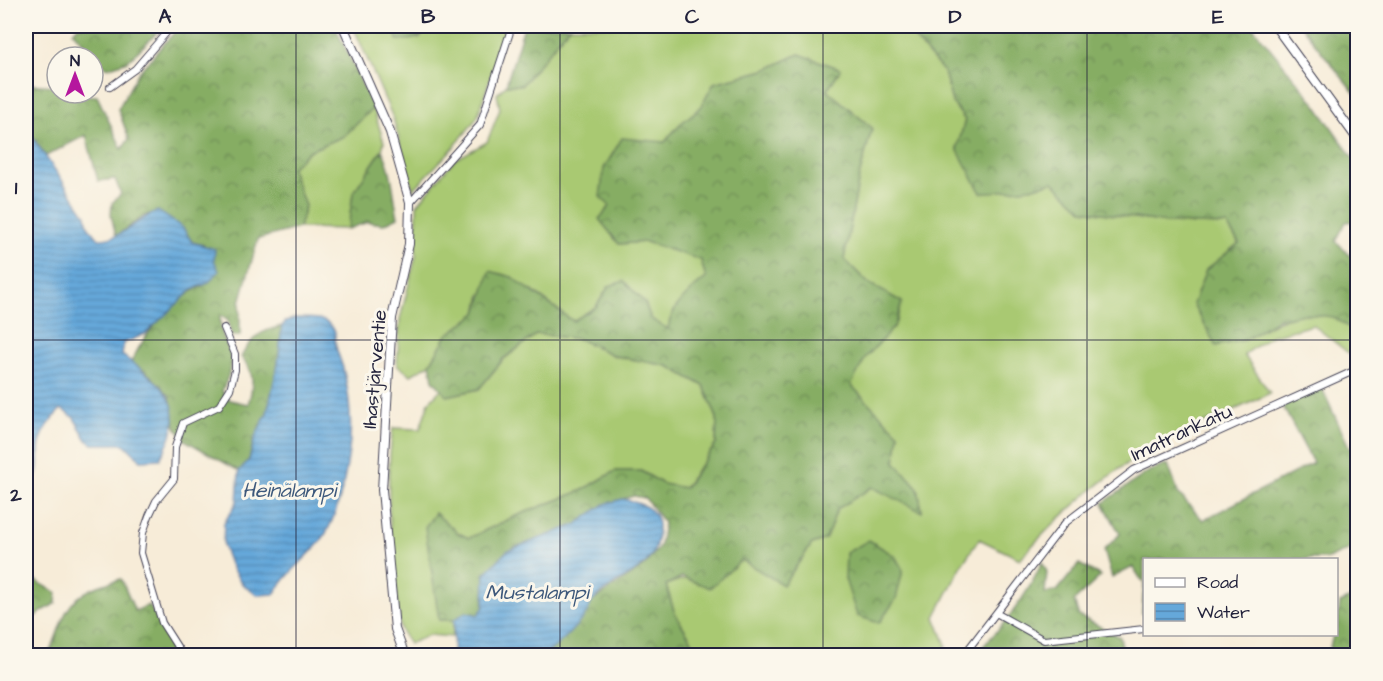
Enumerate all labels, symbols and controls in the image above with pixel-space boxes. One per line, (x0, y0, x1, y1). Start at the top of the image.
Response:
text: A (159, 3, 172, 31)
text: B (421, 3, 436, 31)
text: C (685, 3, 700, 31)
text: D (949, 3, 962, 31)
text: E (1212, 3, 1224, 31)
north arrow (45, 45, 105, 105)
text: N (70, 50, 80, 72)
text: 1 (15, 174, 18, 202)
street label: Ihastjärventie (356, 308, 394, 430)
street label: Imatrankatu (1126, 397, 1237, 469)
water label: Heinälampi (242, 476, 339, 505)
text: 2 (9, 481, 22, 509)
legend (1143, 558, 1338, 636)
text: Road (1197, 570, 1238, 595)
water label: Mustalampi (486, 578, 591, 607)
text: Water (1197, 600, 1250, 625)

